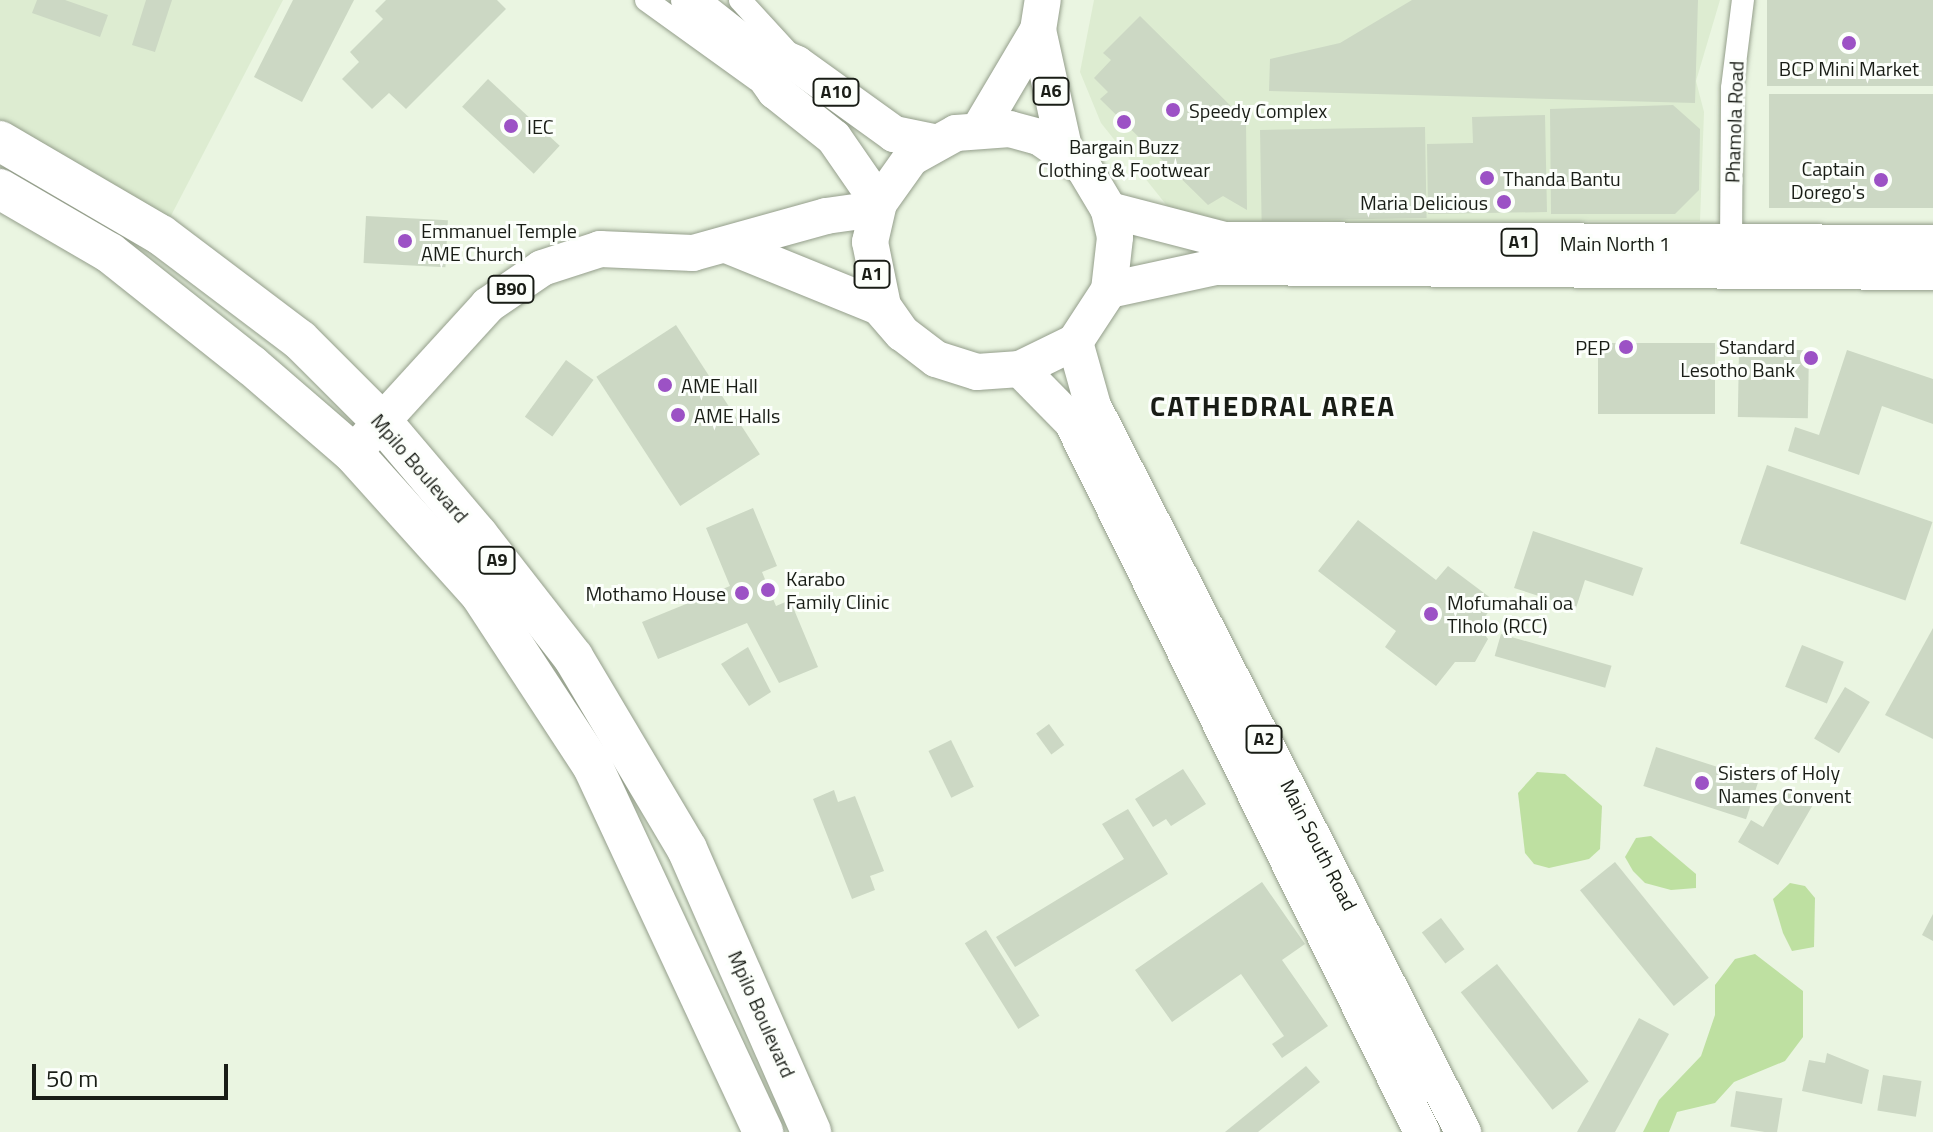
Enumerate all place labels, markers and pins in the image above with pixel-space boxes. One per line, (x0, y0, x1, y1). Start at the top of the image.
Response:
marker: BCP Mini Market (1840, 34, 1858, 52)
place label: BCP Mini Market (1779, 56, 1919, 80)
place label: Speedy Complex (1189, 98, 1327, 122)
marker: Speedy Complex (1164, 101, 1182, 119)
marker: Bargain Buzz Clothing & Footwear (1115, 113, 1133, 131)
place label: IEC (527, 114, 554, 138)
marker: IEC (502, 117, 520, 135)
place label: Bargain Buzz Clothing & Footwear (1038, 134, 1210, 181)
place label: Captain Dorego's (1791, 156, 1865, 203)
place label: Thanda Bantu (1503, 166, 1621, 190)
marker: Thanda Bantu (1478, 169, 1496, 187)
marker: Captain Dorego's (1872, 171, 1890, 189)
place label: Maria Delicious (1360, 190, 1488, 214)
marker: Maria Delicious (1495, 193, 1513, 211)
place label: Emmanuel Temple AME Church (421, 218, 577, 265)
marker: Emmanuel Temple AME Church (396, 232, 414, 250)
place label: Standard Lesotho Bank (1680, 334, 1795, 381)
place label: PEP (1575, 335, 1610, 359)
marker: PEP (1617, 338, 1635, 356)
marker: Standard Lesotho Bank (1802, 349, 1820, 367)
place label: AME Hall (681, 373, 758, 397)
marker: AME Hall (656, 376, 674, 394)
place label: AME Halls (694, 403, 780, 427)
marker: AME Halls (669, 406, 687, 424)
place label: Karabo Family Clinic (786, 566, 889, 613)
marker: Karabo Family Clinic (757, 579, 779, 601)
place label: Mothamo House (585, 581, 726, 605)
marker: Mothamo House (733, 584, 751, 602)
place label: Mofumahali oa Tlholo (RCC) (1447, 590, 1573, 637)
marker: Mofumahali oa Tlholo (RCC) (1422, 605, 1440, 623)
place label: Sisters of Holy Names Convent (1718, 760, 1851, 807)
marker: Sisters of Holy Names Convent (1693, 774, 1711, 792)

